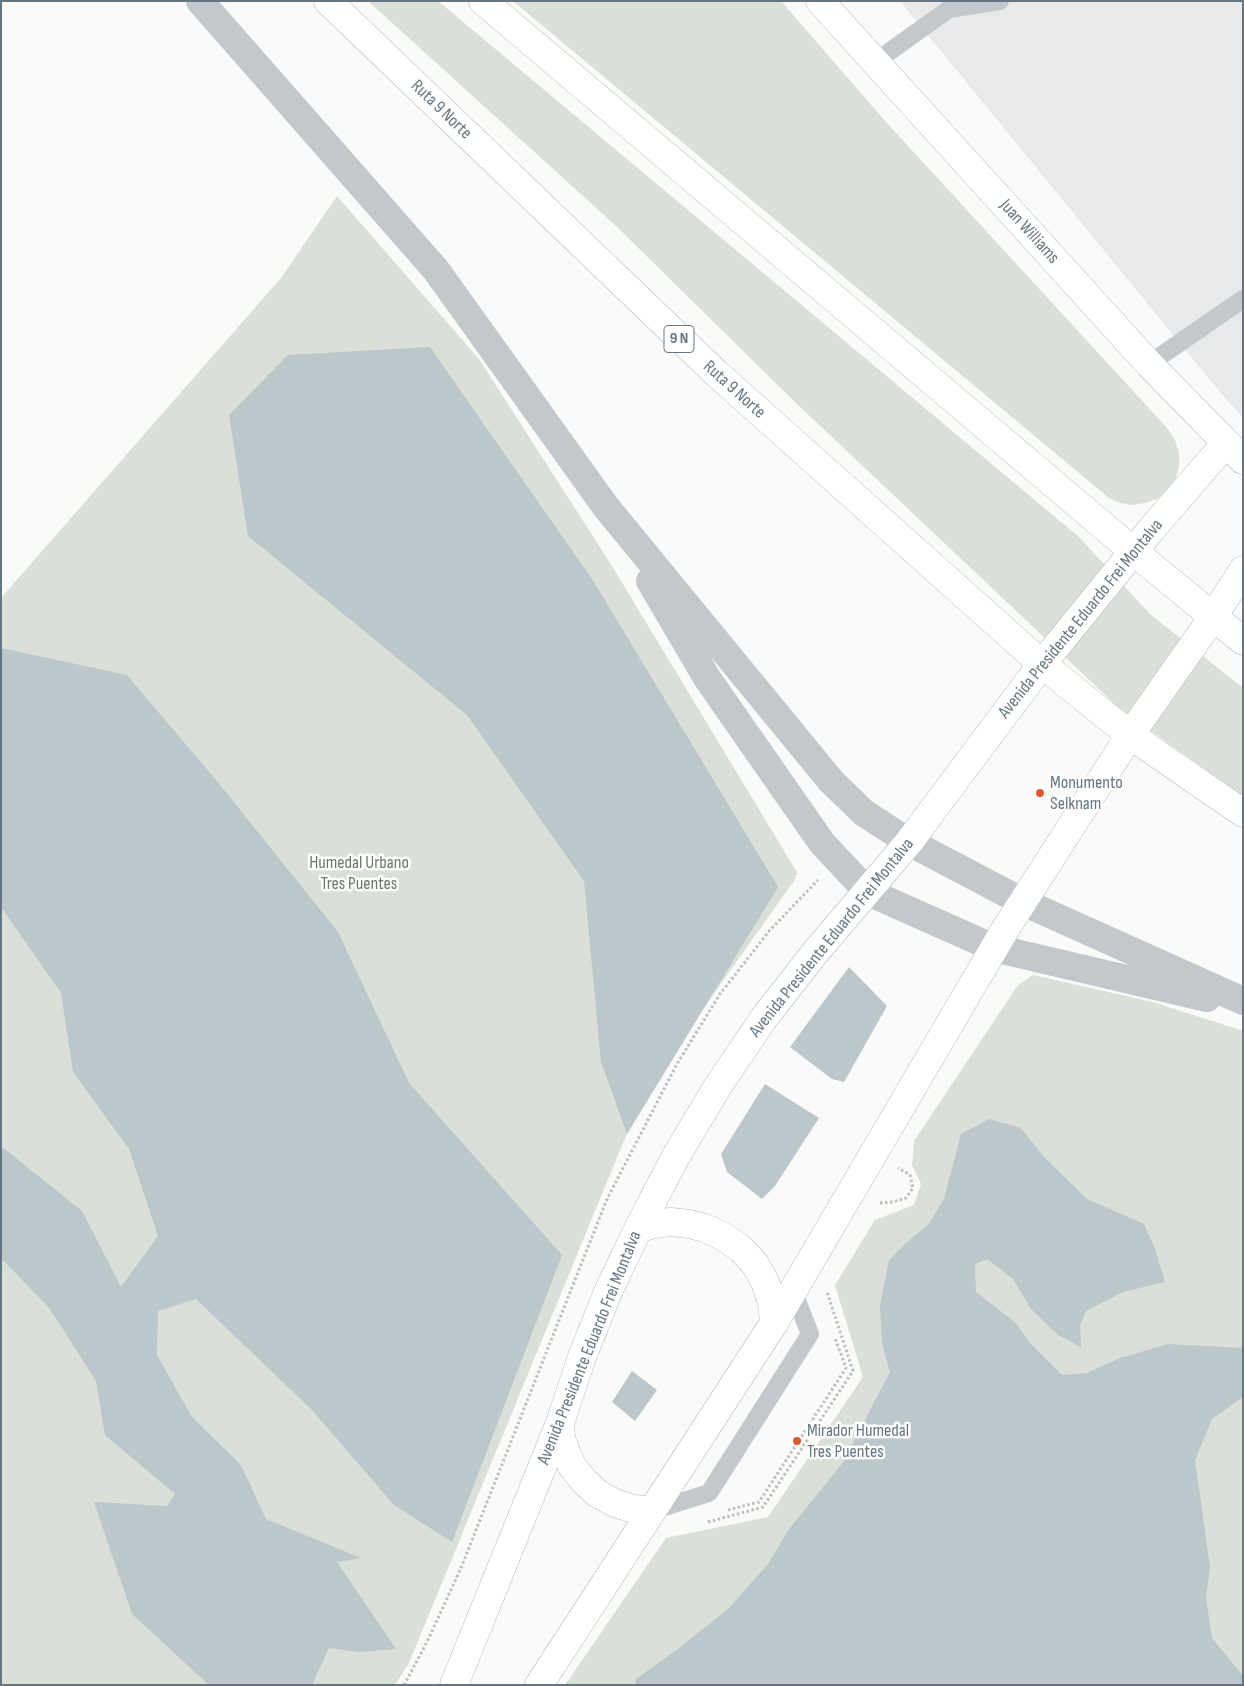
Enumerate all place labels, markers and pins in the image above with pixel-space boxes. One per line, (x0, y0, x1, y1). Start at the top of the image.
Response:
place label: Monumento Selknam (1050, 772, 1123, 814)
marker: Monumento Selknam (1034, 787, 1046, 799)
place label: Mirador Humedal Tres Puentes (807, 1420, 909, 1462)
marker: Mirador Humedal Tres Puentes (791, 1435, 803, 1447)

